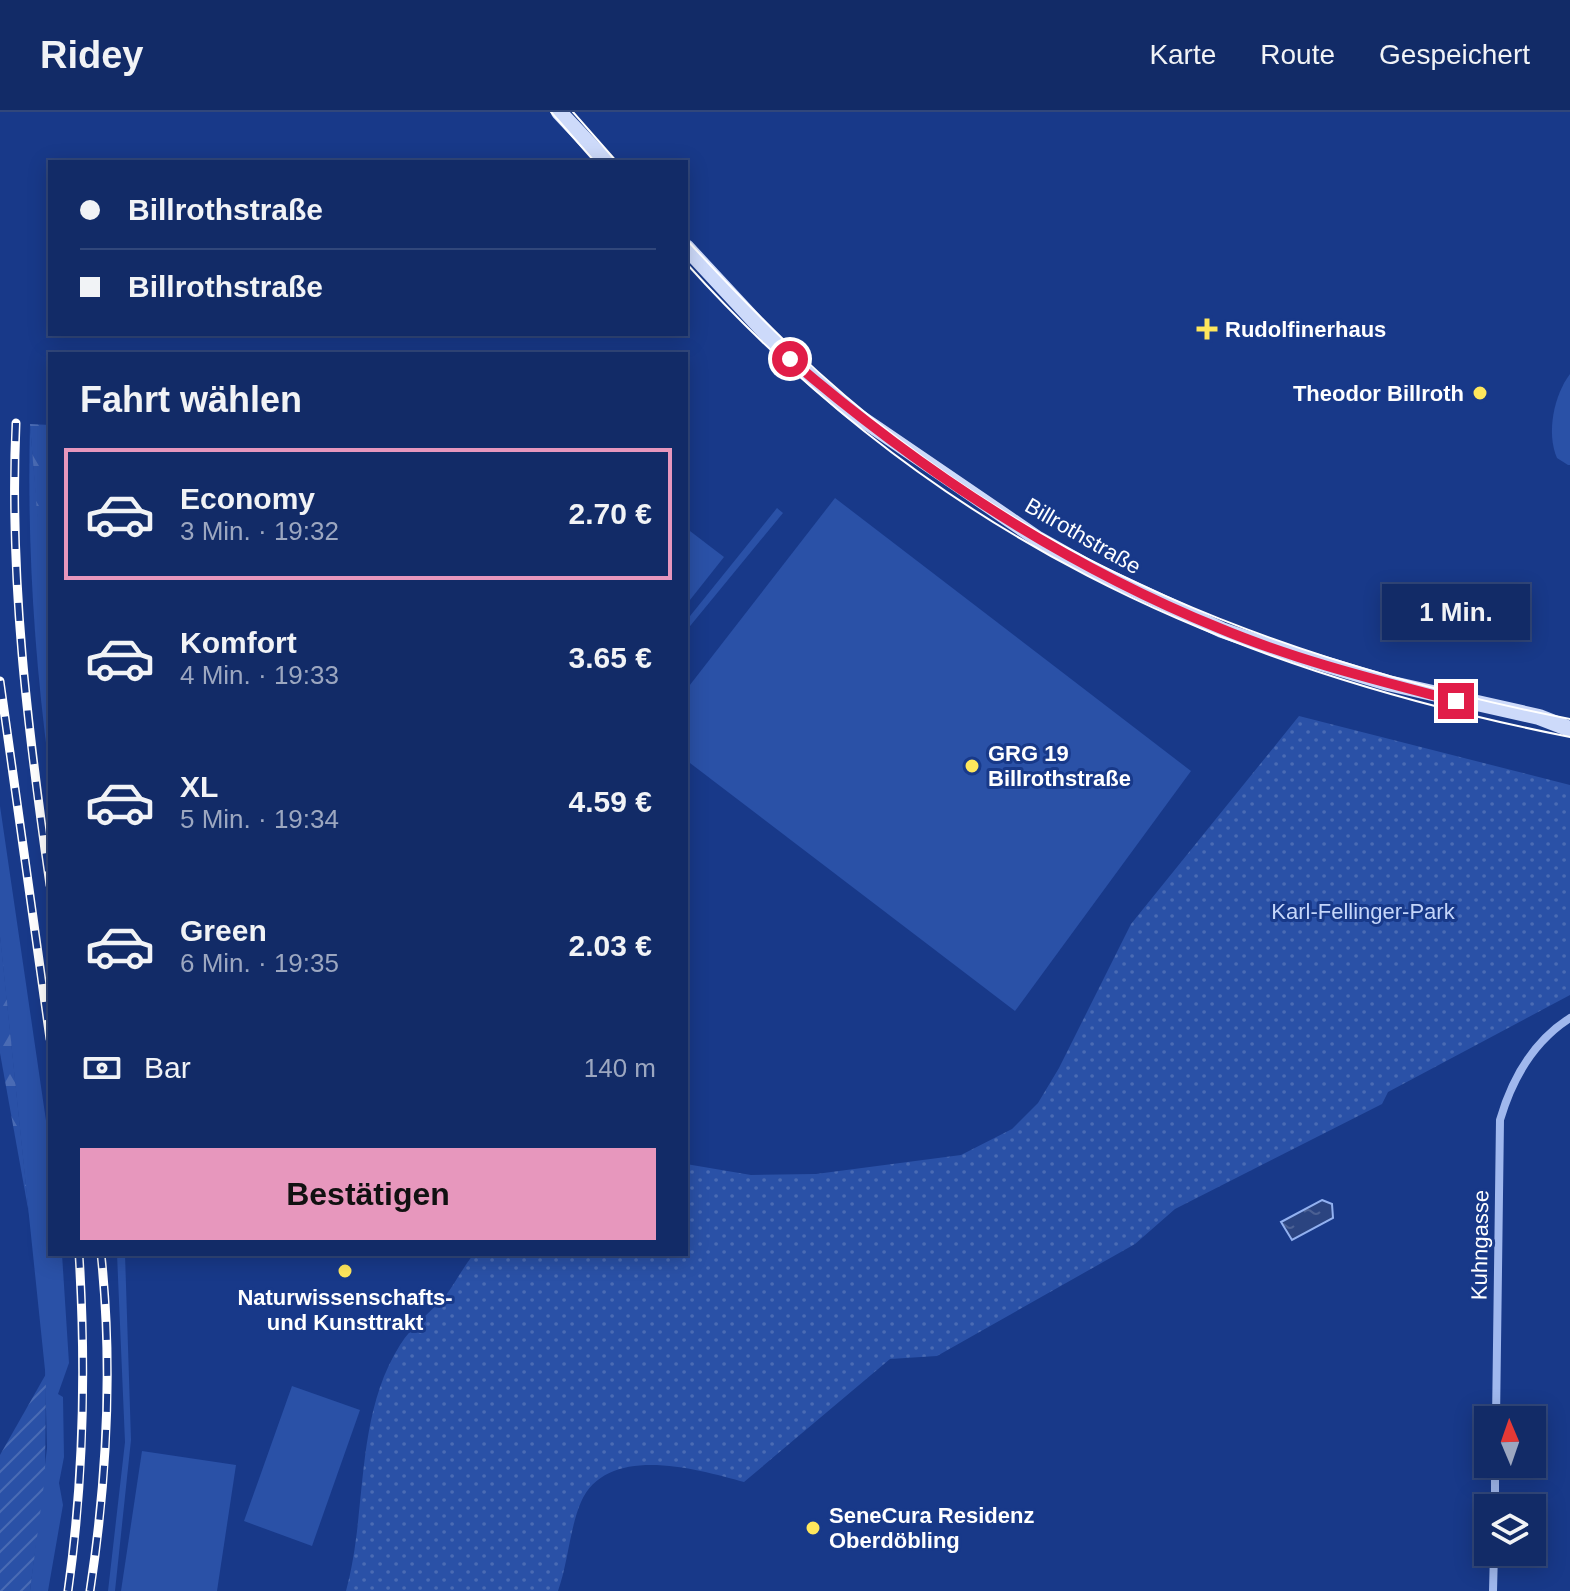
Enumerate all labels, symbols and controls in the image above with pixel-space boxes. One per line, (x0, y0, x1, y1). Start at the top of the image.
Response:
text: Ridey (40, 34, 143, 76)
text: Karte (1149, 39, 1216, 70)
text: Route (1260, 39, 1335, 70)
text: Gespeichert (1379, 39, 1530, 70)
text: Billrothstraße (128, 193, 323, 226)
text: Billrothstraße (128, 270, 323, 303)
place label: Rudolfinerhaus (1225, 317, 1386, 342)
marker: Rudolfinerhaus (1196, 318, 1218, 340)
route start (772, 341, 808, 377)
text: Fahrt wählen (80, 379, 302, 420)
place label: Theodor Billroth (1293, 381, 1464, 406)
marker: Theodor Billroth (1471, 384, 1489, 402)
icon: car (84, 478, 156, 550)
text: Economy (180, 482, 315, 515)
street label: Billrothstraße (1021, 493, 1145, 579)
text: 2.70 € (569, 497, 652, 530)
text: 3 Min. · 19:32 (180, 516, 339, 546)
callout: 1 Min. (1382, 585, 1530, 641)
text: 1 Min. (1419, 597, 1493, 627)
icon: car (84, 622, 156, 694)
text: Komfort (180, 626, 297, 659)
text: 3.65 € (569, 641, 652, 674)
text: 4 Min. · 19:33 (180, 660, 339, 690)
route end (1438, 683, 1474, 719)
place label: GRG 19 Billrothstraße (988, 741, 1131, 791)
marker: GRG 19 Billrothstraße (963, 757, 981, 775)
icon: car (84, 766, 156, 838)
text: XL (180, 770, 218, 803)
text: 4.59 € (569, 785, 652, 818)
text: 5 Min. · 19:34 (180, 804, 339, 834)
park label: Karl-Fellinger-Park (1271, 899, 1456, 924)
icon: car (84, 910, 156, 982)
text: Green (180, 914, 267, 947)
text: 2.03 € (569, 929, 652, 962)
text: 6 Min. · 19:35 (180, 948, 339, 978)
icon: cash (80, 1046, 124, 1090)
text: Bar (144, 1051, 191, 1084)
text: 140 m (584, 1053, 656, 1083)
button: Bestätigen (80, 1148, 656, 1240)
street label: Kuhngasse (1467, 1190, 1493, 1300)
marker: Naturwissenschafts- und Kunsttrakt (336, 1262, 354, 1280)
place label: Naturwissenschafts- und Kunsttrakt (237, 1285, 453, 1335)
north arrow (1474, 1406, 1546, 1478)
map controls (1474, 1406, 1546, 1566)
button: layers (1474, 1494, 1546, 1566)
place label: SeneCura Residenz Oberdöbling (829, 1503, 1034, 1553)
marker: SeneCura Residenz Oberdöbling (804, 1519, 822, 1537)

